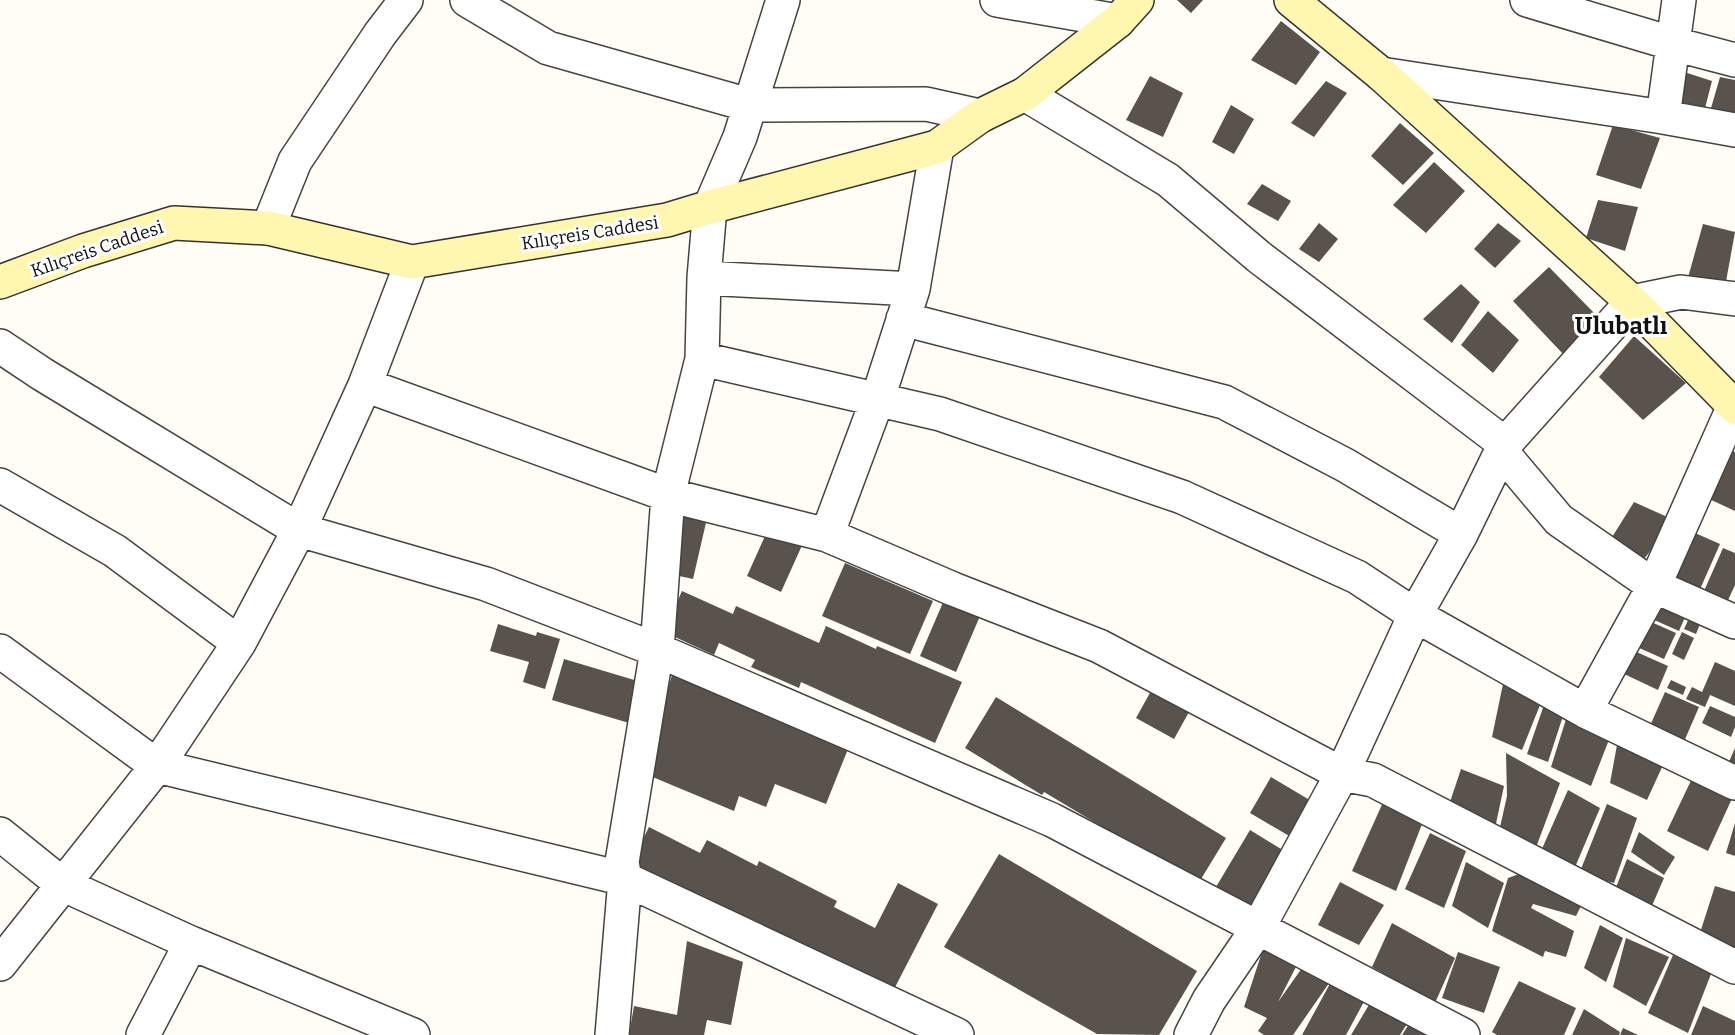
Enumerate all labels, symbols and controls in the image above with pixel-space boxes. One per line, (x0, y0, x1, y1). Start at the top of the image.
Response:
street label: Kılıçreis Caddesi (520, 211, 660, 255)
street label: Kılıçreis Caddesi (28, 216, 166, 282)
district label: Ulubatlı (1575, 312, 1668, 340)

